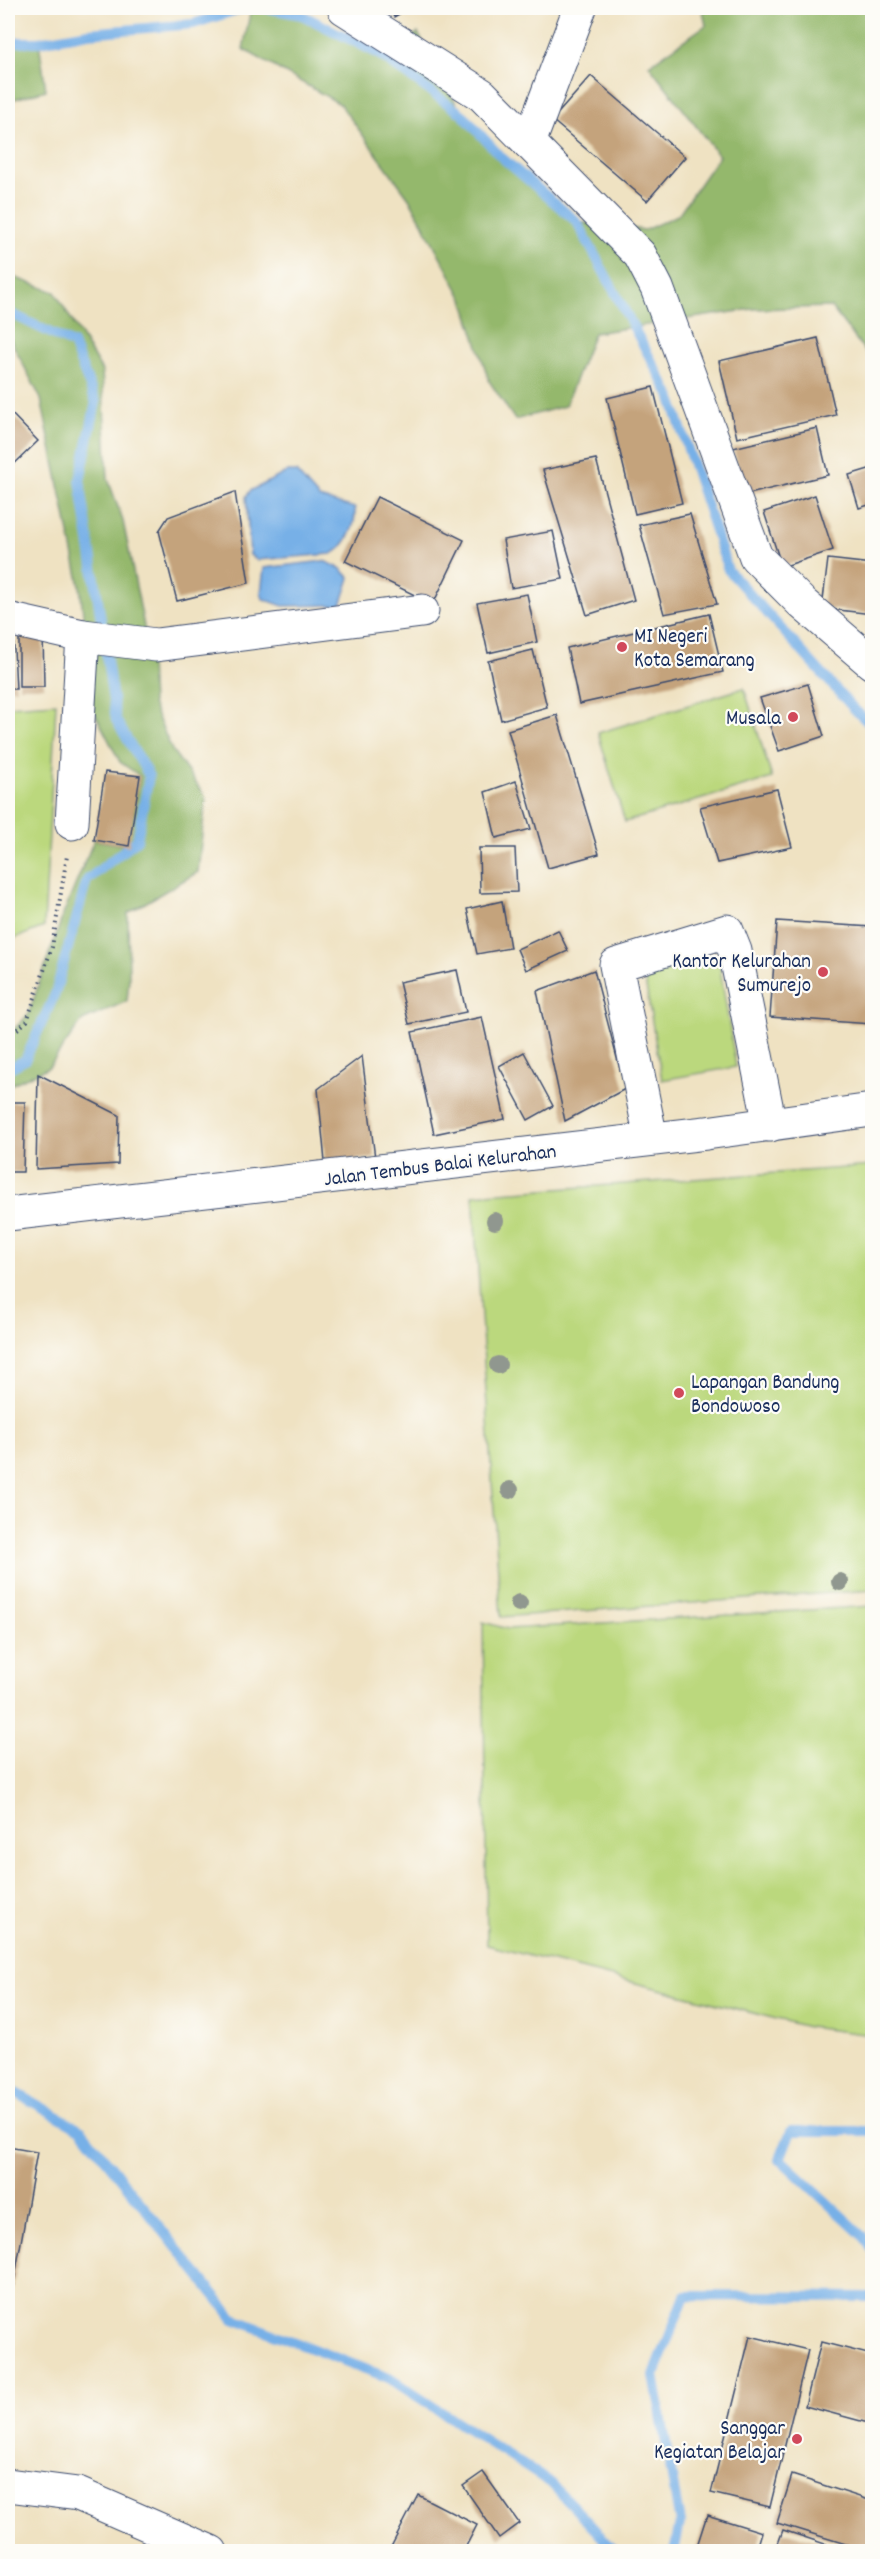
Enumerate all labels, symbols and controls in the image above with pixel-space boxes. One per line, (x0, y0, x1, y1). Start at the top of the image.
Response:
place label: MI Negeri Kota Semarang (634, 623, 755, 677)
marker: MI Negeri Kota Semarang (615, 640, 629, 654)
place label: Musala (726, 705, 782, 735)
marker: Musala (786, 710, 800, 724)
place label: Kantor Kelurahan Sumurejo (672, 948, 811, 1002)
marker: Kantor Kelurahan Sumurejo (816, 965, 830, 979)
street label: Jalan Tembus Balai Kelurahan (322, 1138, 558, 1196)
place label: Lapangan Bandung Bondowoso (691, 1369, 840, 1423)
marker: Lapangan Bandung Bondowoso (672, 1386, 686, 1400)
place label: Sanggar Kegiatan Belajar (654, 2415, 785, 2469)
marker: Sanggar Kegiatan Belajar (790, 2432, 804, 2446)

